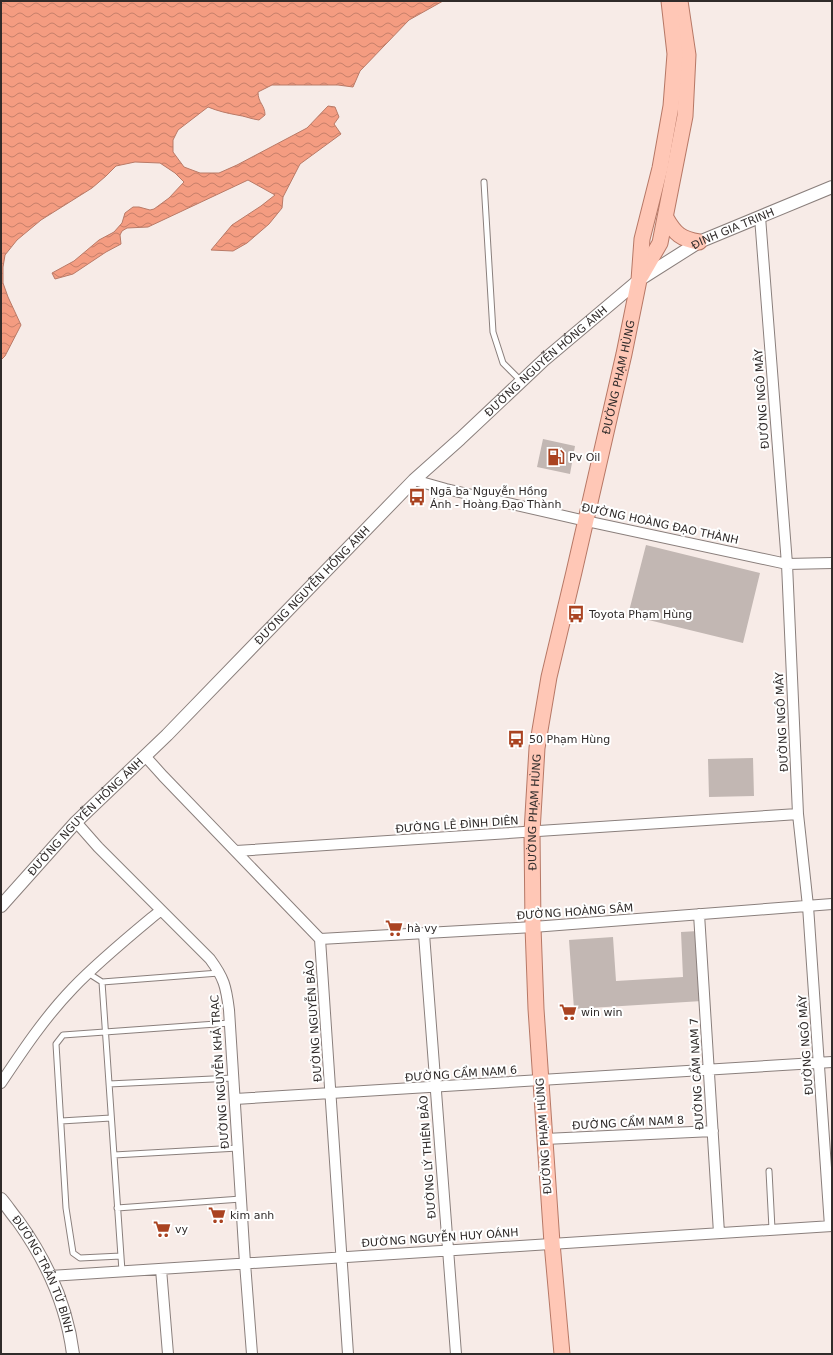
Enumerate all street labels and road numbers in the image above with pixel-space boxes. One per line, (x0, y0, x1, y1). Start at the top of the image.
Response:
street label: ĐINH GIA TRINH (689, 205, 776, 252)
street label: ĐƯỜNG NGUYỄN HỒNG ÁNH (482, 303, 610, 419)
street label: ĐƯỜNG PHẠM HÙNG (599, 319, 637, 436)
street label: ĐƯỜNG NGÔ MÂY (752, 348, 772, 449)
street label: ĐƯỜNG HOÀNG ĐẠO THÀNH (580, 501, 740, 547)
street label: ĐƯỜNG NGUYỄN HỒNG ÁNH (252, 523, 372, 647)
street label: ĐƯỜNG NGÔ MÂY (773, 671, 791, 772)
street label: ĐƯỜNG PHẠM HÙNG (525, 753, 543, 871)
street label: ĐƯỜNG NGUYỄN HỒNG ÁNH (25, 755, 146, 878)
street label: ĐƯỜNG LÊ ĐÌNH DIÊN (395, 814, 519, 836)
street label: ĐƯỜNG HOÀNG SÂM (516, 901, 634, 923)
street label: ĐƯỜNG NGUYỄN BẢO (301, 959, 325, 1083)
street label: ĐƯỜNG NGUYỄN KHẢ TRẠC (206, 994, 232, 1150)
street label: ĐƯỜNG NGÔ MÂY (796, 994, 816, 1095)
street label: ĐƯỜNG CẨM NAM 7 (687, 1018, 706, 1130)
street label: ĐƯỜNG CẨM NAM 6 (405, 1063, 517, 1084)
street label: ĐƯỜNG PHẠM HÙNG (533, 1077, 555, 1195)
street label: ĐƯỜNG LÝ THIÊN BẢO (416, 1094, 439, 1219)
street label: ĐƯỜNG CẨM NAM 8 (572, 1113, 684, 1132)
street label: ĐƯỜNG TRẦN TỬ BÌNH (10, 1213, 76, 1334)
street label: ĐƯỜNG NGUYỄN HUY OÁNH (361, 1224, 519, 1250)

